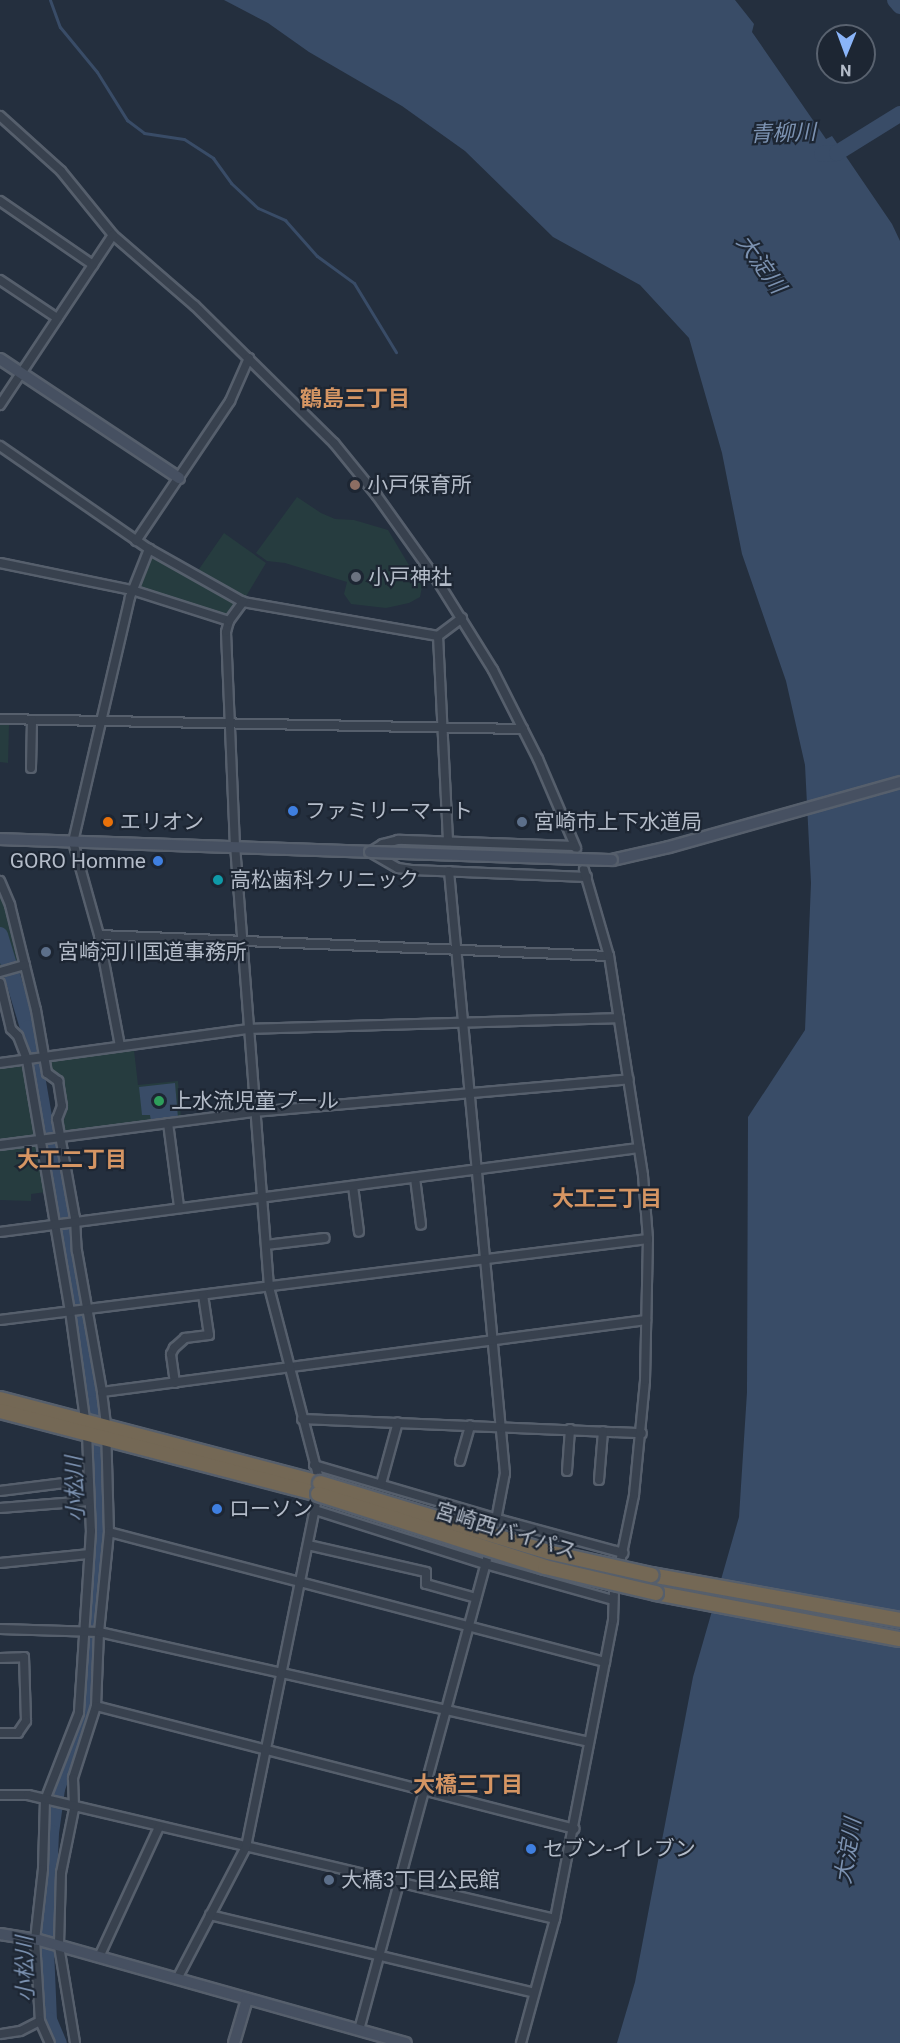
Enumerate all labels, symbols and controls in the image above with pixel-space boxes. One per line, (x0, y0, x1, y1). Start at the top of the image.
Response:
north arrow (816, 24, 876, 84)
text: N (840, 61, 852, 80)
water label: 青柳川 (750, 119, 816, 147)
water label: 大淀川 (731, 230, 791, 298)
district label: 鶴島三丁目 (300, 386, 410, 412)
place label: 小戸保育所 (367, 472, 472, 498)
marker: 小戸保育所 (348, 478, 362, 492)
place label: 小戸神社 (368, 564, 452, 590)
marker: 小戸神社 (349, 570, 363, 584)
place label: ファミリーマート (305, 798, 473, 824)
marker: ファミリーマート (286, 804, 300, 818)
place label: エリオン (120, 809, 204, 835)
place label: 宮崎市上下水道局 (534, 809, 702, 835)
marker: エリオン (101, 815, 115, 829)
marker: 宮崎市上下水道局 (515, 815, 529, 829)
place label: GORO Homme (10, 848, 146, 874)
marker: GORO Homme (151, 854, 165, 868)
place label: 高松歯科クリニック (230, 867, 419, 893)
marker: 高松歯科クリニック (211, 873, 225, 887)
place label: 宮崎河川国道事務所 (58, 939, 247, 965)
marker: 宮崎河川国道事務所 (39, 945, 53, 959)
place label: 上水流児童プール (171, 1088, 339, 1114)
marker: 上水流児童プール (152, 1094, 166, 1108)
district label: 大工二丁目 (17, 1147, 127, 1173)
district label: 大工三丁目 (552, 1186, 662, 1212)
water label: 小松川 (61, 1456, 89, 1522)
place label: ローソン (229, 1496, 313, 1522)
street label: 宮崎西バイパス (432, 1497, 580, 1565)
marker: ローソン (210, 1502, 224, 1516)
district label: 大橋三丁目 (413, 1772, 523, 1798)
water label: 大淀川 (830, 1816, 866, 1886)
place label: セブン-イレブン (543, 1836, 696, 1862)
marker: セブン-イレブン (524, 1842, 538, 1856)
place label: 大橋3丁目公民館 (341, 1867, 500, 1893)
marker: 大橋3丁目公民館 (322, 1873, 336, 1887)
water label: 小松川 (11, 1936, 39, 2002)

